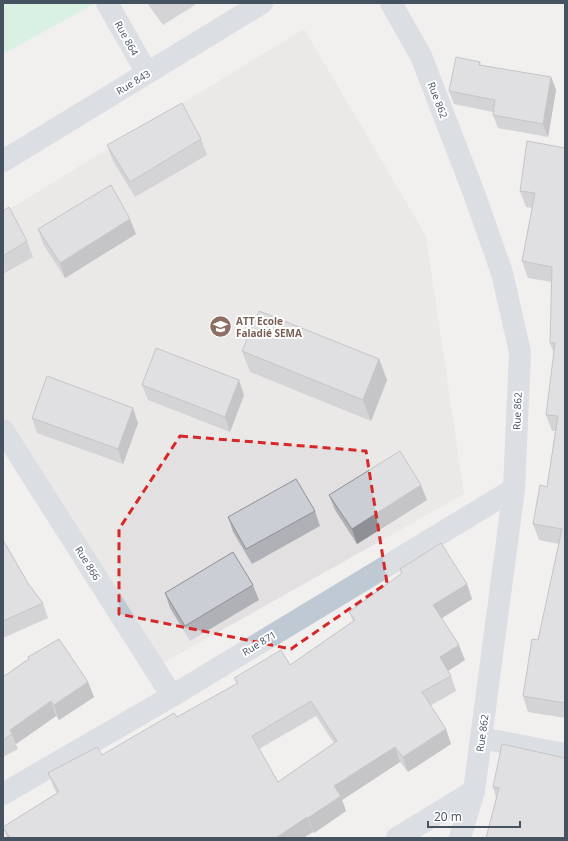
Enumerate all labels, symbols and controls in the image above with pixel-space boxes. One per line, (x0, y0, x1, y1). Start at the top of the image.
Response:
street label: Rue 864 (112, 18, 142, 58)
street label: Rue 843 (113, 66, 153, 98)
street label: Rue 862 (425, 80, 451, 120)
school or university icon: ATT Ecole Faladié SEMA (208, 314, 234, 340)
place label: ATT Ecole Faladié SEMA (236, 314, 302, 340)
street label: Rue 862 (509, 392, 525, 430)
street label: Rue 866 (72, 543, 104, 583)
street label: Rue 871 (239, 627, 279, 659)
street label: Rue 862 (472, 713, 492, 753)
scale bar (428, 803, 520, 829)
text: 20 m (434, 808, 462, 825)

